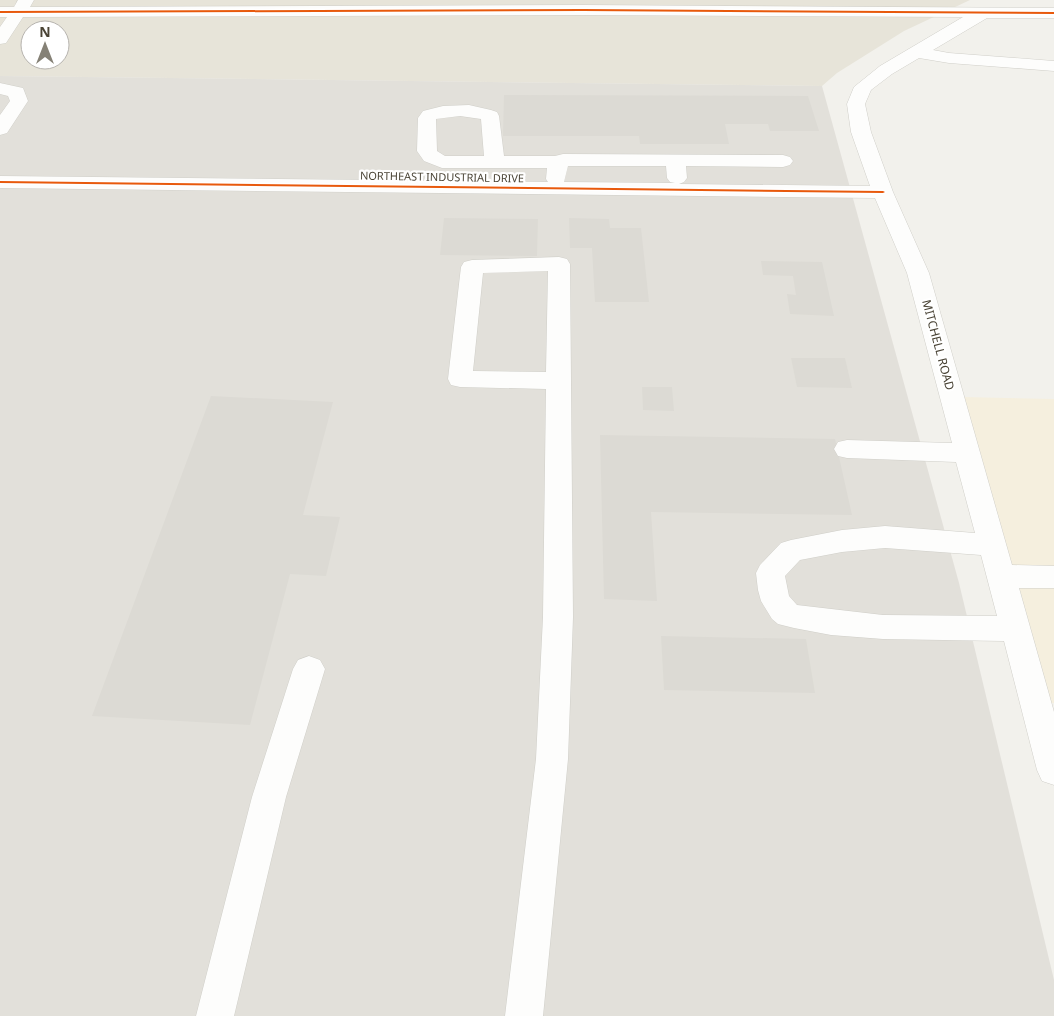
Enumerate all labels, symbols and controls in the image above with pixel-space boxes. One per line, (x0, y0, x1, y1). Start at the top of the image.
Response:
north arrow (20, 20, 70, 70)
text: N (39, 22, 51, 41)
street label: NORTHEAST INDUSTRIAL DRIVE (360, 168, 524, 185)
street label: MITCHELL ROAD (918, 298, 959, 392)

